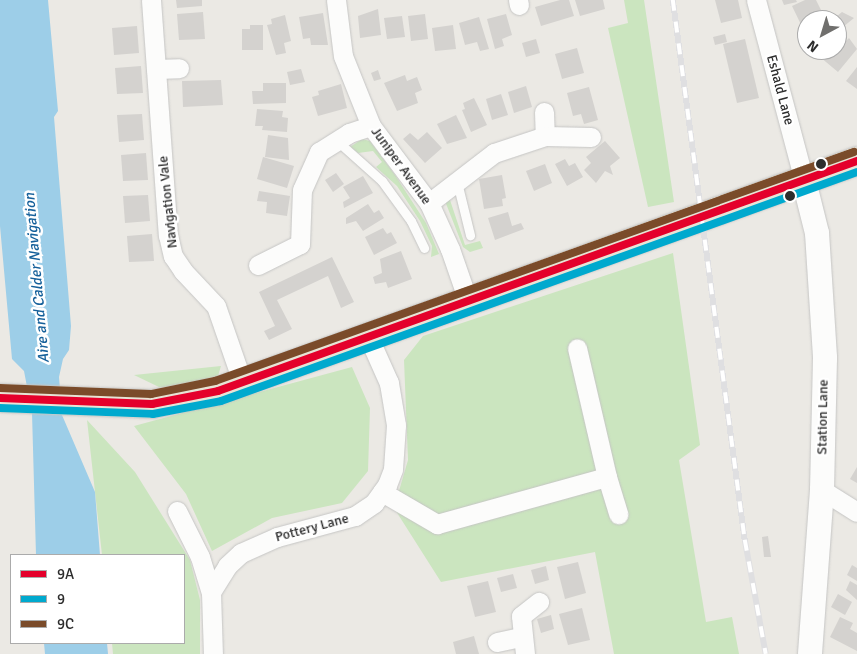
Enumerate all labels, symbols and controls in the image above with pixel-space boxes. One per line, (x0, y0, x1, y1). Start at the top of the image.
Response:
north arrow (797, 10, 847, 60)
text: N (804, 37, 822, 56)
street label: Eshald Lane (763, 53, 797, 127)
street label: Juniper Avenue (367, 124, 435, 208)
street label: Navigation Vale (155, 155, 181, 249)
unlabelled marker (816, 159, 826, 169)
unlabelled marker (785, 191, 795, 201)
water label: Aire and Calder Navigation (21, 192, 53, 364)
street label: Station Lane (814, 379, 832, 455)
street label: Pottery Lane (273, 510, 351, 546)
legend (10, 554, 185, 644)
text: 9A (57, 565, 74, 583)
text: 9 (57, 590, 65, 608)
text: 9C (57, 615, 74, 633)

